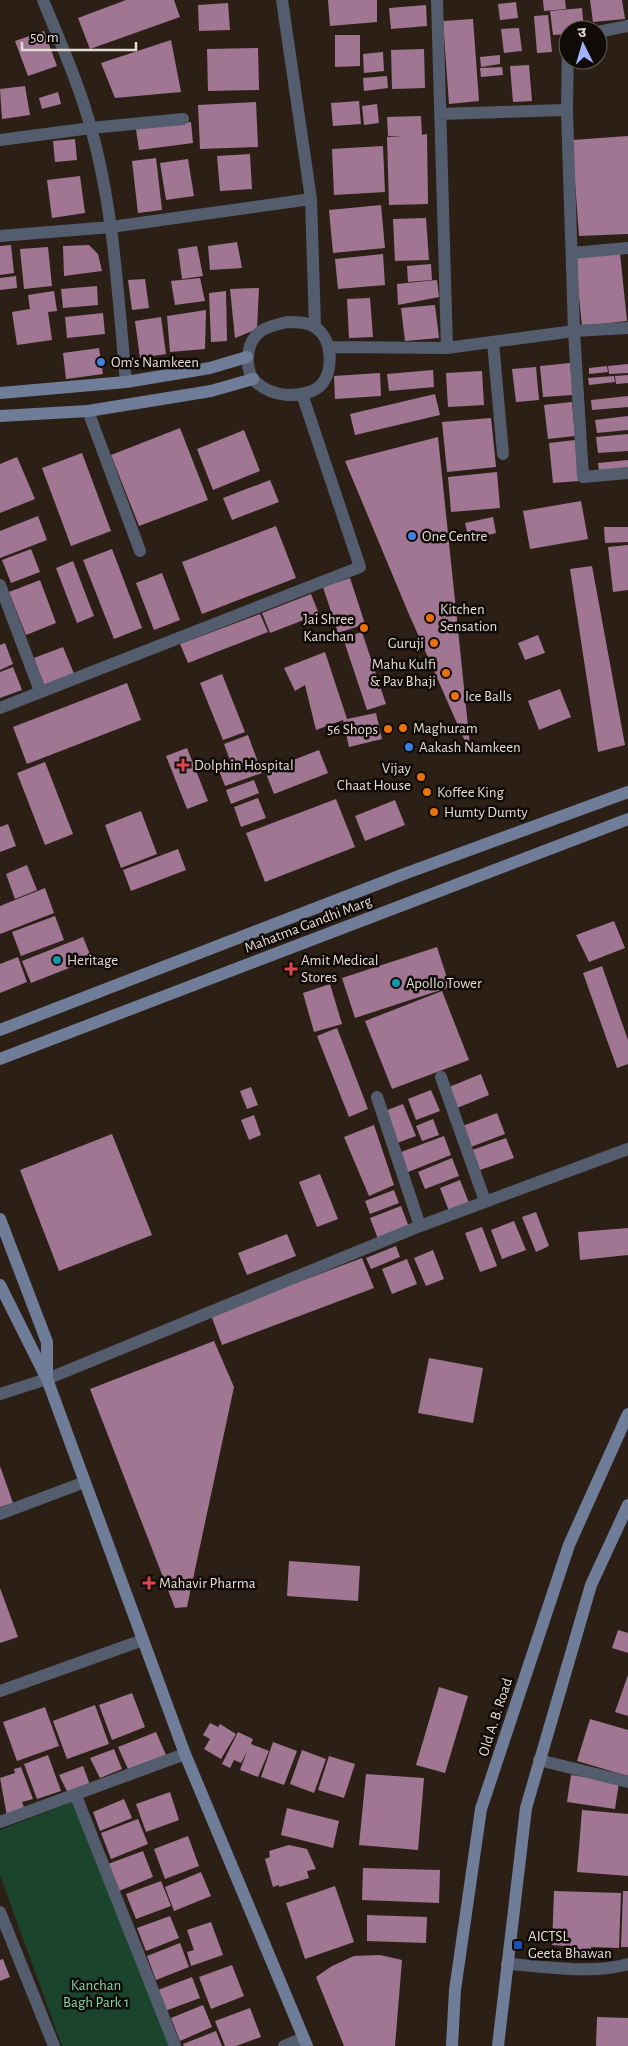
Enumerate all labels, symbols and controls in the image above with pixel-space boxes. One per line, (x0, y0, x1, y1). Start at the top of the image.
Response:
scale bar (22, 20, 136, 52)
north arrow (558, 20, 608, 70)
text: उ (577, 26, 587, 40)
text: 50 m (30, 30, 59, 45)
place label: Om's Namkeen (111, 355, 199, 370)
marker: Om's Namkeen (95, 356, 107, 368)
place label: One Centre (422, 529, 487, 544)
marker: One Centre (406, 530, 418, 542)
place label: Kitchen Sensation (440, 602, 497, 634)
place label: Jai Shree Kanchan (303, 612, 354, 644)
marker: Kitchen Sensation (424, 612, 436, 624)
marker: Jai Shree Kanchan (358, 622, 370, 634)
place label: Guruji (388, 636, 424, 651)
marker: Guruji (428, 637, 440, 649)
place label: Mahu Kulfi & Pav Bhaji (370, 657, 436, 689)
marker: Mahu Kulfi & Pav Bhaji (440, 667, 452, 679)
place label: Ice Balls (465, 689, 512, 704)
marker: Ice Balls (449, 690, 461, 702)
place label: Maghuram (413, 721, 478, 736)
place label: 56 Shops (327, 722, 378, 737)
marker: Maghuram (397, 722, 409, 734)
marker: 56 Shops (382, 723, 394, 735)
place label: Aakash Namkeen (419, 740, 521, 755)
marker: Aakash Namkeen (403, 741, 415, 753)
marker: Dolphin Hospital (176, 758, 190, 772)
place label: Dolphin Hospital (194, 758, 294, 773)
place label: Vijay Chaat House (337, 761, 412, 793)
marker: Vijay Chaat House (415, 771, 427, 783)
place label: Koffee King (437, 785, 505, 800)
marker: Koffee King (421, 786, 433, 798)
place label: Humty Dumty (444, 805, 528, 820)
marker: Humty Dumty (428, 806, 440, 818)
street label: Mahatma Gandhi Marg (242, 893, 375, 956)
place label: Heritage (67, 953, 118, 968)
place label: Amit Medical Stores (301, 953, 379, 985)
marker: Heritage (51, 954, 63, 966)
marker: Amit Medical Stores (285, 963, 297, 975)
place label: Apollo Tower (406, 976, 482, 991)
marker: Apollo Tower (390, 977, 402, 989)
place label: Mahavir Pharma (159, 1576, 256, 1591)
marker: Mahavir Pharma (143, 1577, 155, 1589)
street label: Old A. B. Road (476, 1676, 515, 1758)
place label: AICTSL Geeta Bhawan (528, 1929, 612, 1961)
marker: AICTSL Geeta Bhawan (512, 1939, 524, 1951)
park label: Kanchan Bagh Park 1 (63, 1978, 129, 2010)

